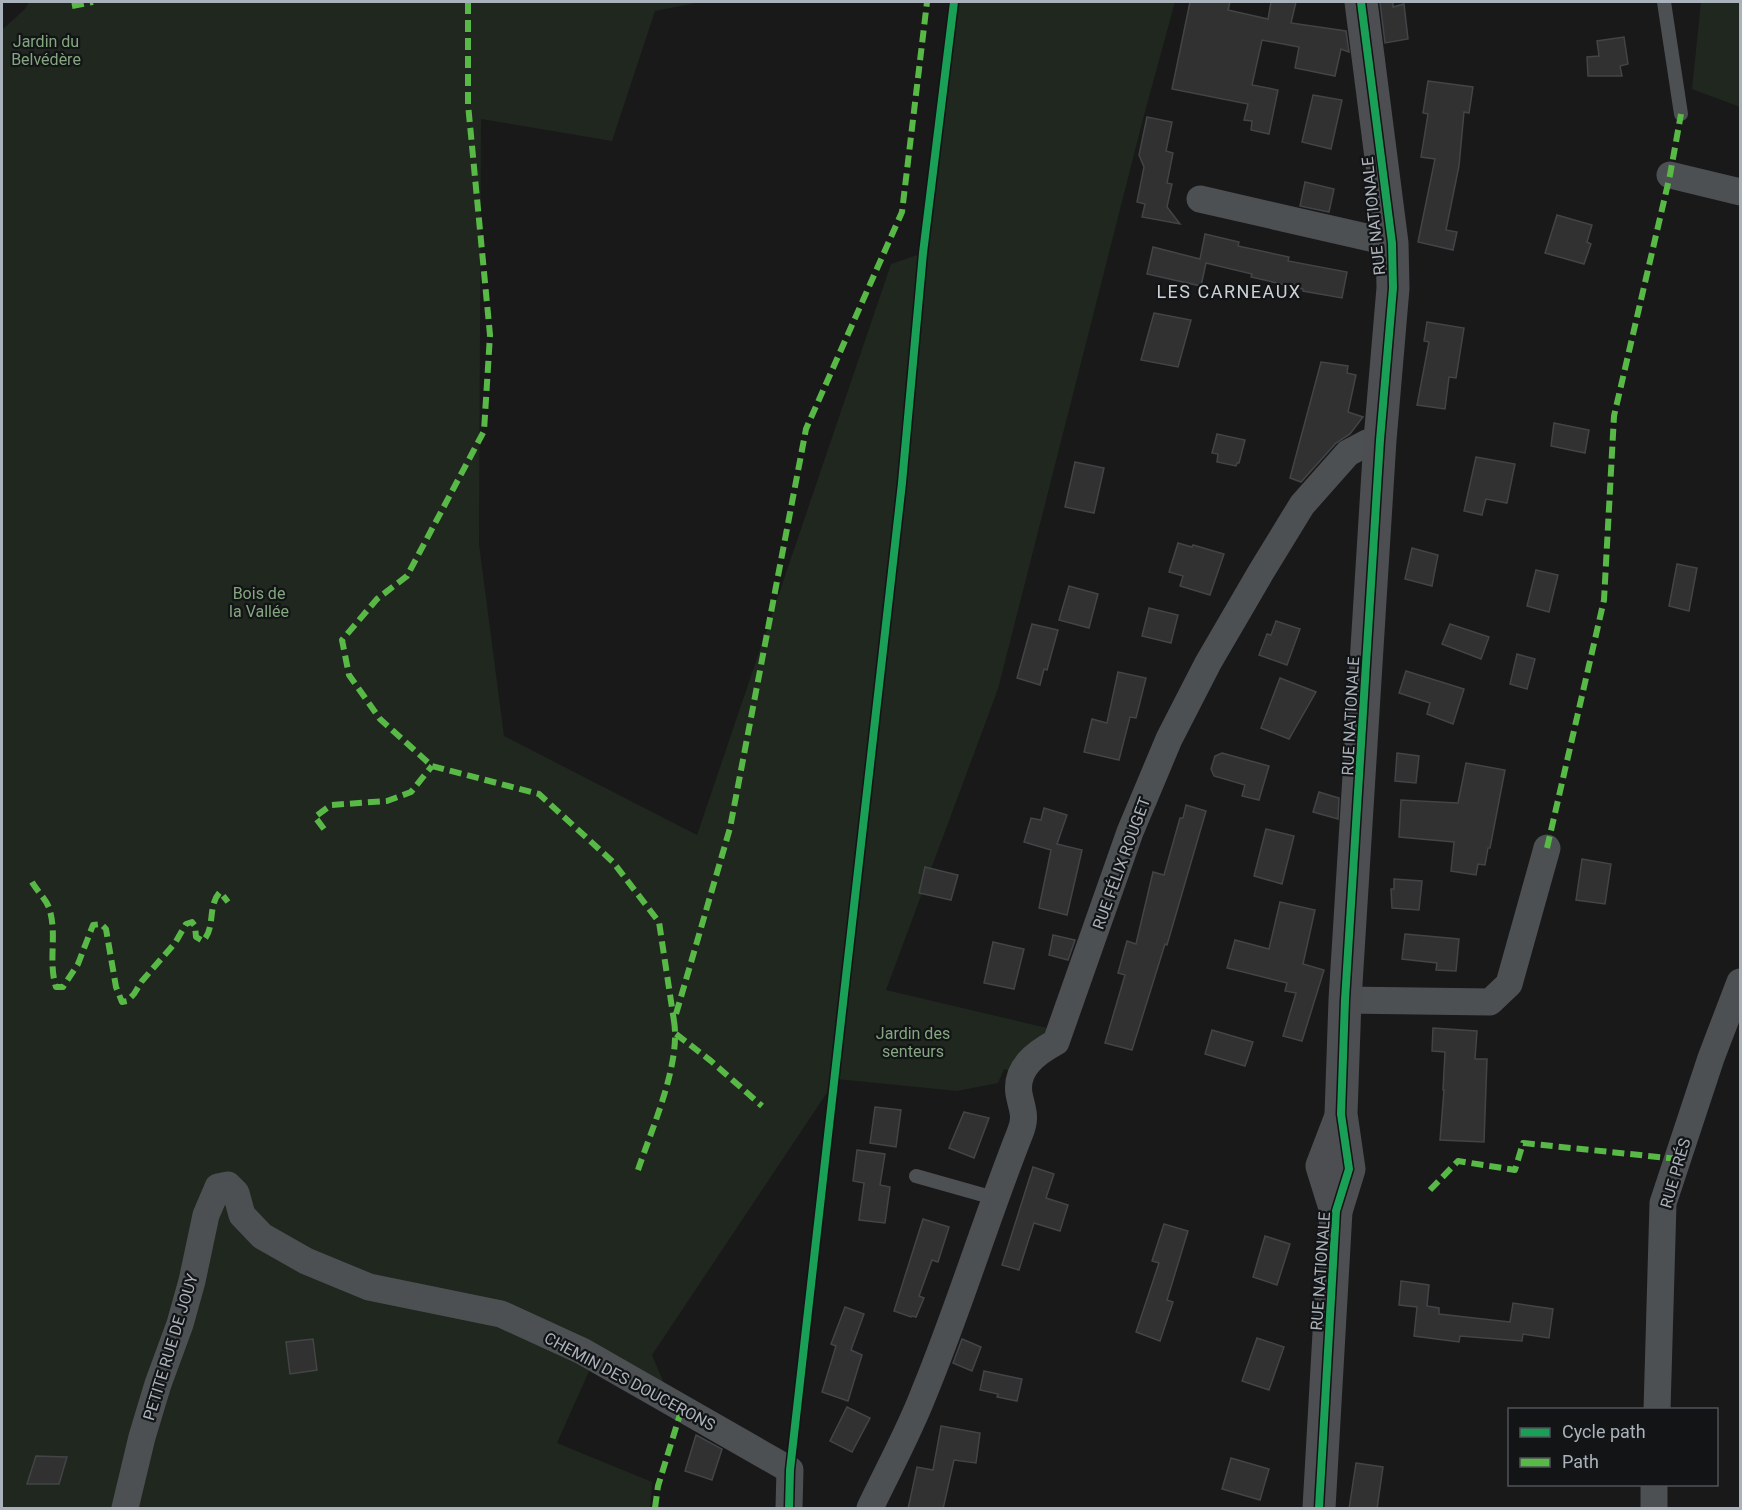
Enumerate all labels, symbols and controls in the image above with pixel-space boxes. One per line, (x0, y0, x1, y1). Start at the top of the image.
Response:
park label: Jardin du Belvédère (11, 32, 81, 69)
street label: RUE NATIONALE (1358, 156, 1389, 276)
district label: LES CARNEAUX (1156, 281, 1302, 302)
park label: Bois de la Vallée (229, 584, 289, 621)
street label: RUE NATIONALE (1338, 656, 1363, 776)
street label: RUE FÉLIX ROUGET (1089, 794, 1154, 932)
park label: Jardin des senteurs (876, 1024, 950, 1061)
street label: RUE PRÉS (1656, 1136, 1695, 1210)
street label: RUE NATIONALE (1307, 1211, 1334, 1331)
street label: PETITE RUE DE JOUY (139, 1271, 202, 1423)
street label: CHEMIN DES DOUCERONS (541, 1328, 718, 1435)
legend (1508, 1408, 1718, 1486)
text: Cycle path (1562, 1421, 1646, 1442)
text: Path (1562, 1451, 1599, 1472)

